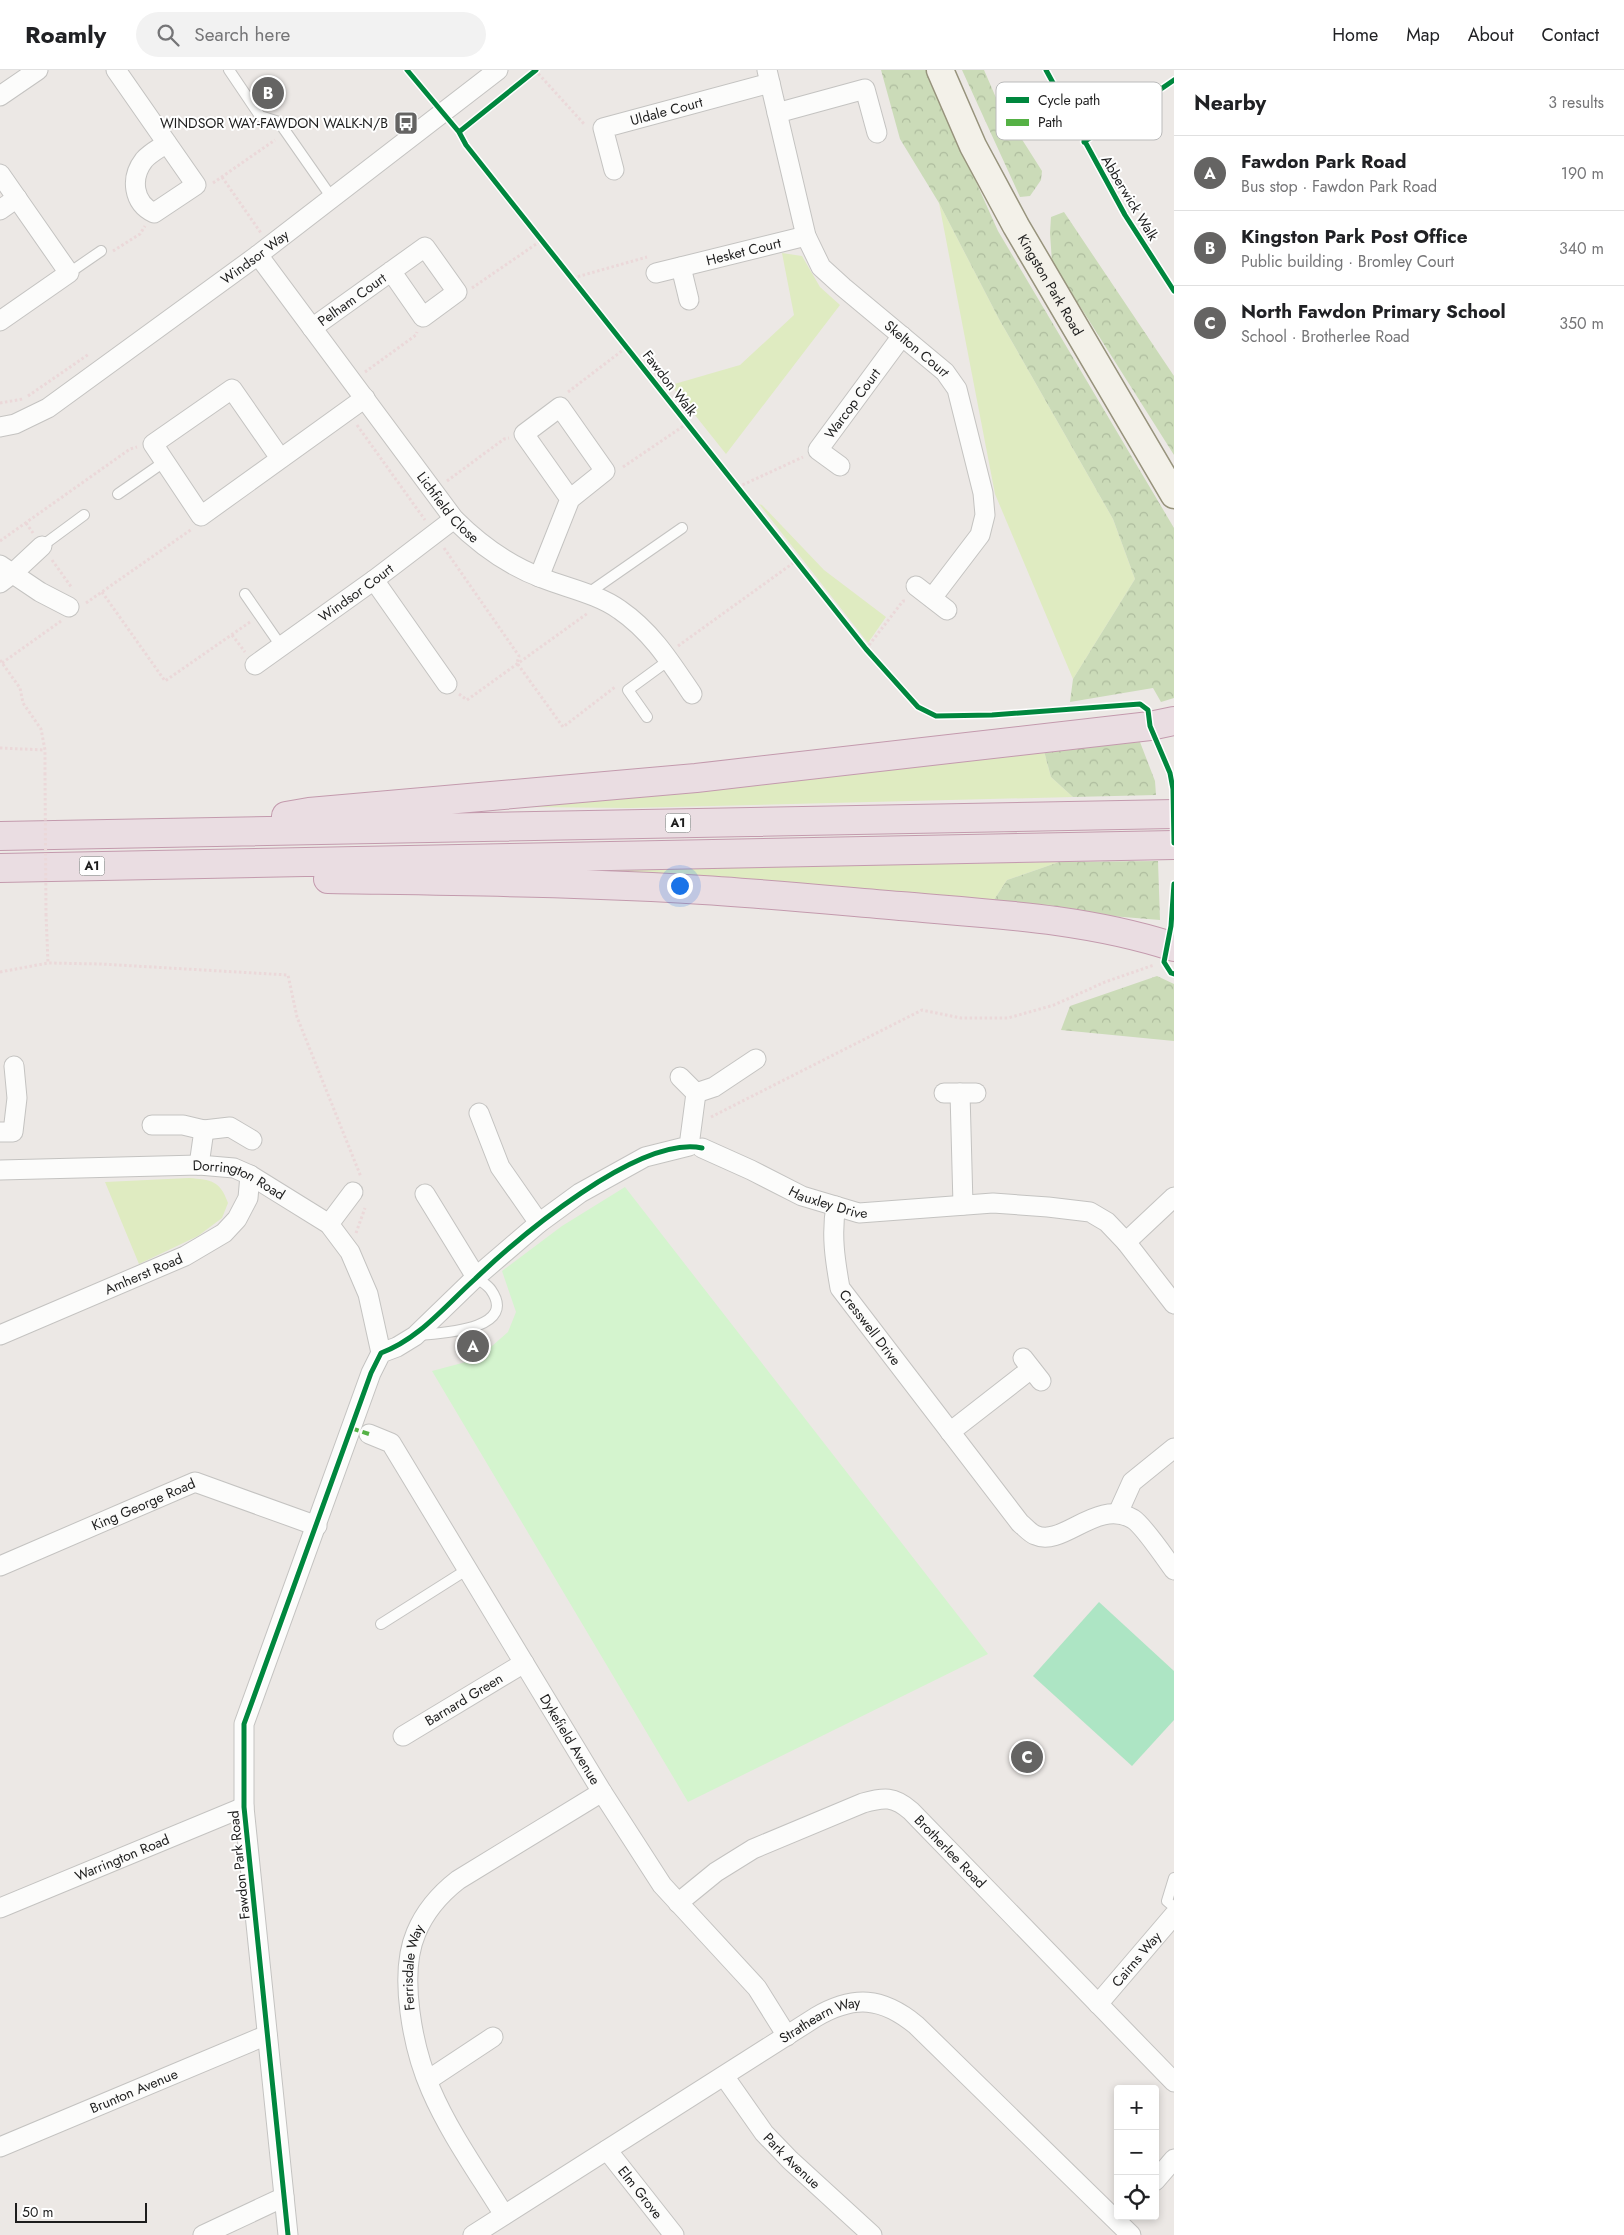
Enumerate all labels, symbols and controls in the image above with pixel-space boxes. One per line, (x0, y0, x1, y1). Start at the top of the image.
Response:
search box (136, 12, 486, 57)
text: Roamly (25, 17, 106, 52)
icon: search (154, 21, 182, 49)
text: Search here (194, 21, 290, 48)
text: Home (1332, 22, 1378, 48)
text: Map (1406, 22, 1440, 48)
text: About (1468, 22, 1513, 48)
text: Contact (1541, 22, 1599, 48)
pin: B (252, 74, 284, 112)
legend (996, 82, 1162, 140)
text: Nearby (1194, 88, 1266, 118)
text: Cycle path (1038, 90, 1100, 110)
street label: Uldale Court (628, 91, 705, 130)
text: 3 results (1548, 91, 1604, 114)
bus stop icon: WINDSOR WAY-FAWDON WALK-N/B (393, 110, 419, 136)
text: Path (1038, 112, 1063, 132)
place label: WINDSOR WAY-FAWDON WALK-N/B (160, 113, 388, 133)
text: Fawdon Park Road (1241, 148, 1407, 175)
street label: Abberwick Walk (1097, 152, 1164, 245)
text: A (1204, 162, 1216, 185)
text: 190 m (1561, 162, 1604, 185)
text: Bus stop · Fawdon Park Road (1241, 175, 1437, 198)
text: Kingston Park Post Office (1241, 223, 1468, 250)
street label: Windsor Way (217, 224, 294, 289)
street label: Kingston Park Road (1013, 230, 1088, 339)
street label: Hesket Court (704, 232, 783, 270)
text: B (1205, 237, 1215, 260)
text: 340 m (1559, 237, 1604, 260)
text: Public building · Bromley Court (1241, 250, 1454, 273)
street label: Pelham Court (314, 268, 391, 331)
text: North Fawdon Primary School (1241, 298, 1506, 325)
text: C (1204, 312, 1216, 335)
text: 350 m (1559, 312, 1604, 335)
street label: Skelton Court (880, 316, 955, 381)
text: School · Brotherlee Road (1241, 325, 1410, 348)
street label: Fawdon Walk (638, 346, 703, 421)
street label: Warcop Court (820, 364, 885, 443)
street label: Lichfield Close (412, 468, 483, 548)
street label: Windsor Court (314, 558, 398, 627)
road number: A1 (666, 814, 690, 832)
road number: A1 (80, 856, 104, 876)
your location (667, 873, 693, 899)
street label: Dorrington Road (192, 1155, 289, 1204)
street label: Hauxley Drive (785, 1181, 868, 1223)
street label: Amherst Road (101, 1248, 186, 1299)
street label: Cresswell Drive (834, 1285, 906, 1369)
pin: A (457, 1327, 489, 1365)
street label: King George Road (88, 1473, 198, 1535)
street label: Barnard Green (421, 1668, 507, 1731)
street label: Dykefield Avenue (535, 1690, 605, 1789)
pin: C (1011, 1738, 1043, 1776)
street label: Fawdon Park Road (223, 1810, 255, 1920)
street label: Brotherlee Road (910, 1810, 990, 1892)
street label: Warrington Road (72, 1829, 172, 1886)
street label: Ferrisdale Way (398, 1920, 429, 2012)
street label: Cairns Way (1107, 1926, 1166, 1991)
street label: Strathearn Way (775, 1992, 862, 2048)
street label: Brunton Avenue (87, 2064, 181, 2118)
map controls (1114, 2085, 1159, 2220)
button: + (1114, 2085, 1159, 2130)
street label: Park Avenue (759, 2128, 825, 2193)
button: − (1114, 2130, 1159, 2175)
street label: Elm Grove (613, 2162, 668, 2223)
button: locate (1114, 2175, 1159, 2220)
scale bar (15, 2200, 148, 2223)
text: 50 m (22, 2202, 53, 2222)

